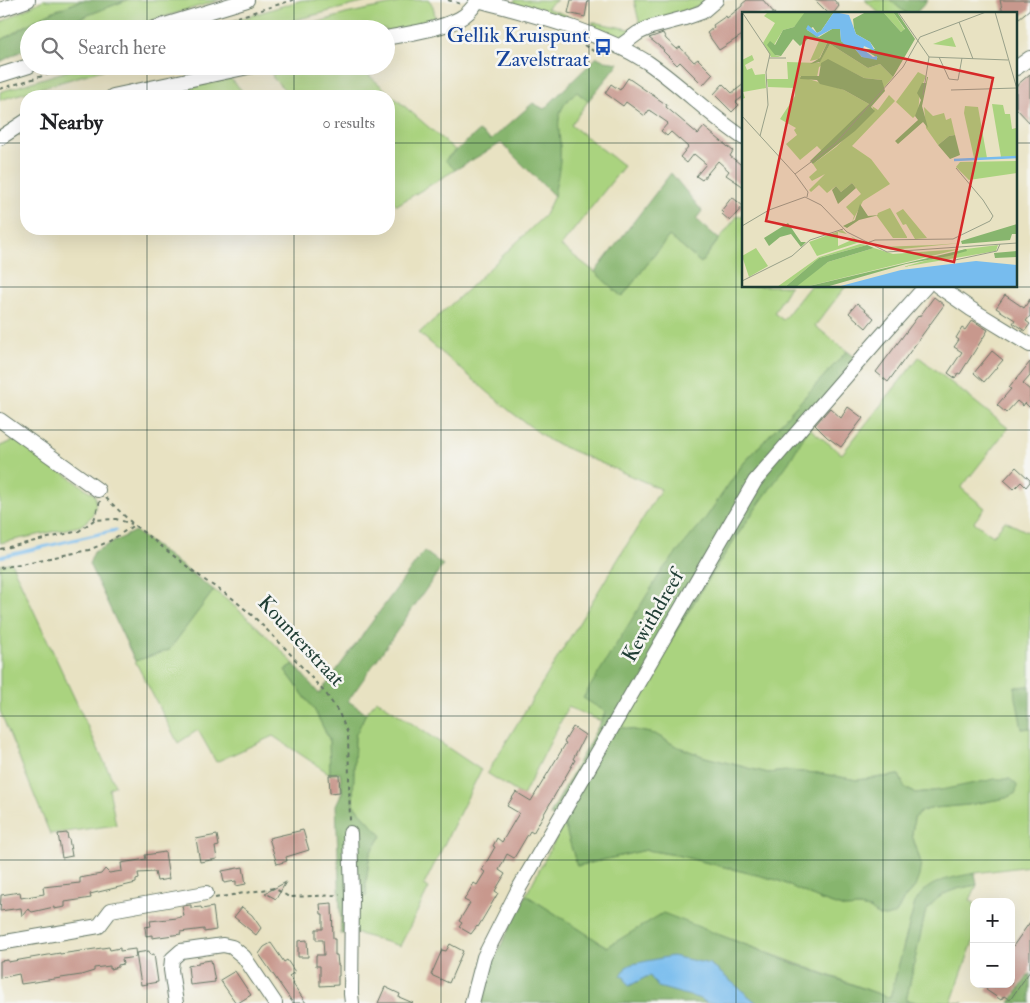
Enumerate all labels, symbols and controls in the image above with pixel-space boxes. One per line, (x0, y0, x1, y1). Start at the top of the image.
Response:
inset map (742, 12, 1018, 288)
search box (20, 20, 395, 75)
place label: Gellik Kruispunt Zavelstraat (447, 22, 589, 73)
icon: search (38, 34, 66, 62)
text: Search here (78, 36, 166, 60)
bus stop icon: Gellik Kruispunt Zavelstraat (593, 37, 613, 57)
text: Nearby (40, 109, 103, 136)
text: 0 results (322, 113, 375, 133)
street label: Kewithdreef (616, 562, 692, 667)
street label: Kounterstraat (252, 590, 350, 693)
map controls (970, 898, 1015, 988)
button: + (970, 898, 1015, 943)
button: − (970, 943, 1015, 988)

